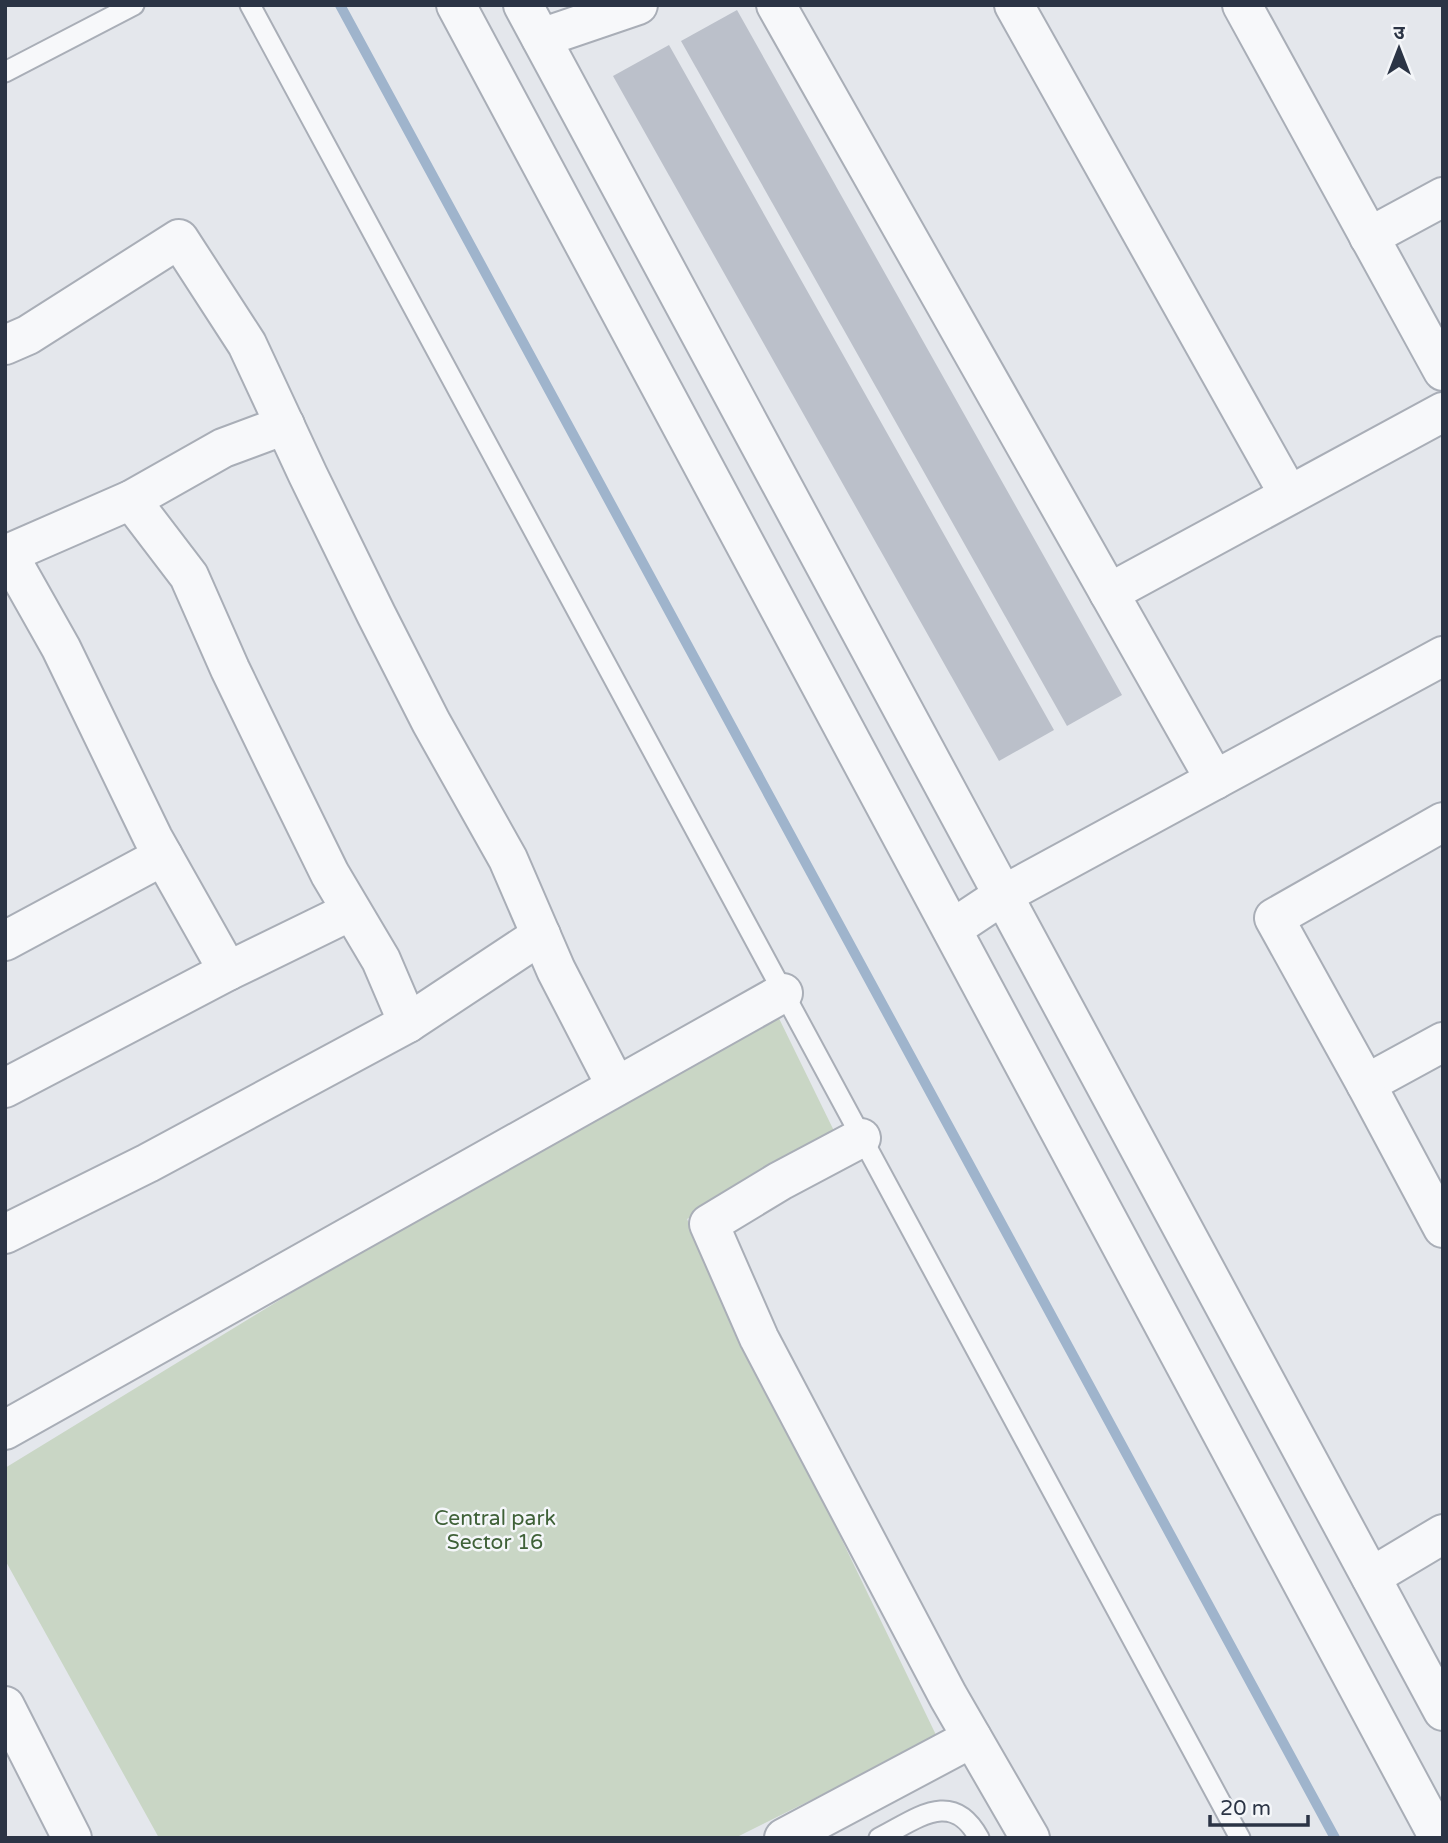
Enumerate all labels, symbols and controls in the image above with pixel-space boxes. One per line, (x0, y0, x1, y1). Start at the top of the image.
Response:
north arrow (1364, 14, 1434, 84)
text: उ (1393, 22, 1405, 44)
park label: Central park Sector 16 (434, 1506, 556, 1555)
scale bar (1210, 1784, 1308, 1828)
text: 20 m (1220, 1796, 1271, 1821)

